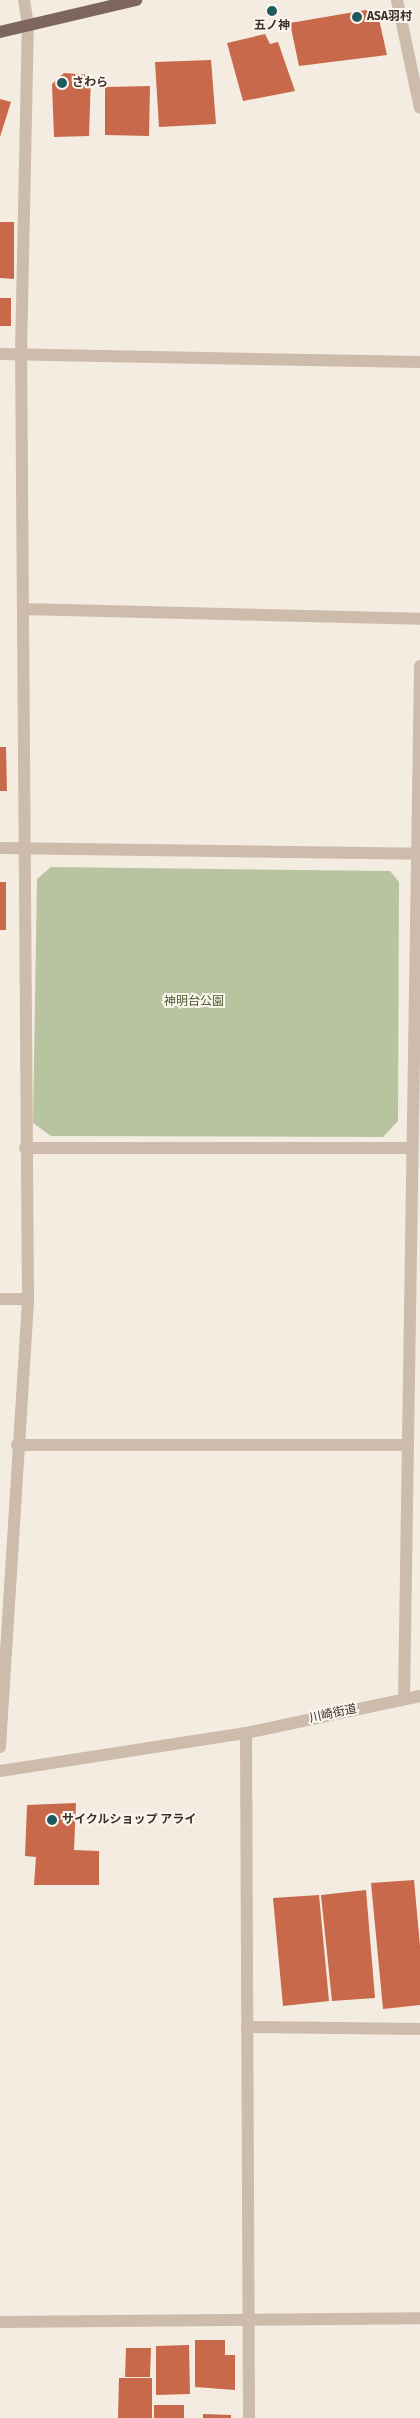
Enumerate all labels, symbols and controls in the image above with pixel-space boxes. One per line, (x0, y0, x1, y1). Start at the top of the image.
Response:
marker: 五ノ神 (266, 5, 278, 17)
place label: ASA羽村 (367, 10, 412, 24)
marker: ASA羽村 (351, 11, 363, 23)
place label: 五ノ神 (254, 19, 290, 33)
place label: さわら (72, 76, 108, 90)
marker: さわら (56, 77, 68, 89)
park label: 神明台公園 (164, 995, 224, 1009)
street label: 川崎街道 (308, 1702, 358, 1726)
place label: サイクルショップ アライ (62, 1813, 197, 1827)
marker: サイクルショップ アライ (46, 1814, 58, 1826)

